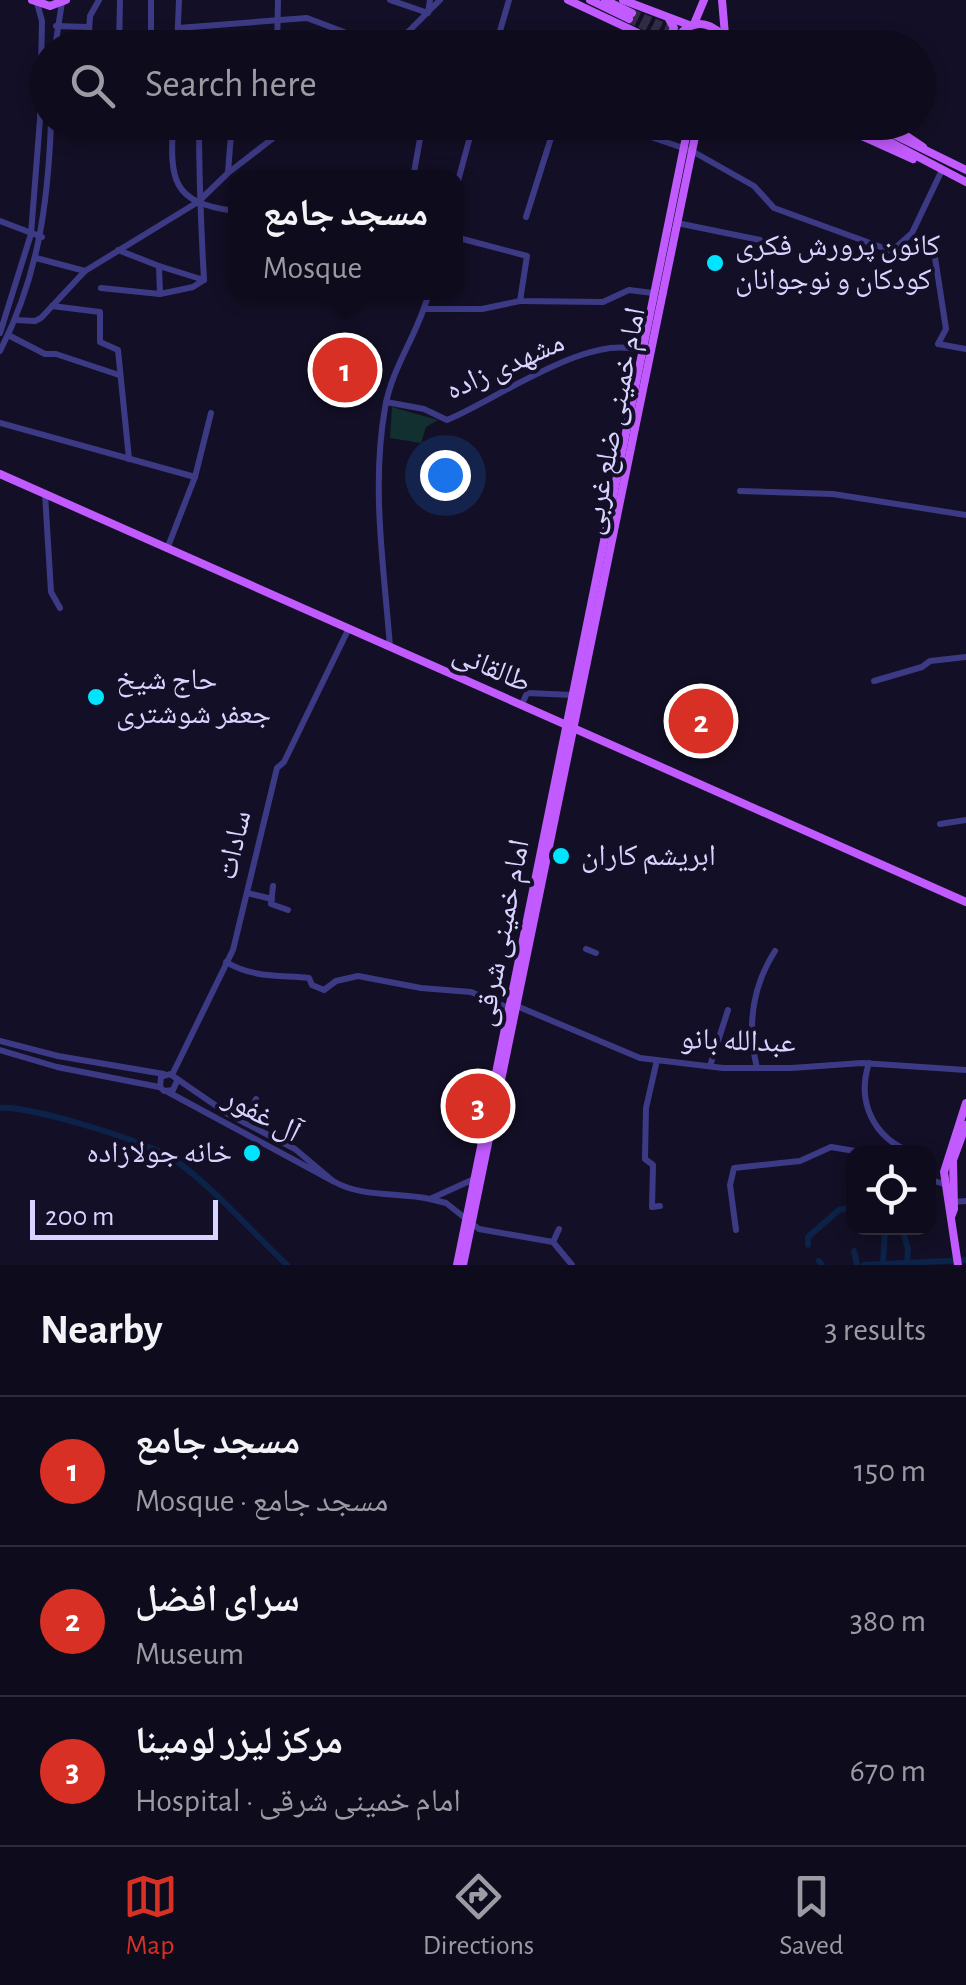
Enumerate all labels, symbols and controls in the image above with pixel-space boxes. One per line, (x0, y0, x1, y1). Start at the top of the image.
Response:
search box (30, 30, 936, 140)
icon: search (65, 58, 120, 113)
text: Search here (145, 66, 317, 104)
popup (228, 170, 463, 300)
text: مسجد جامع (263, 195, 428, 233)
place label: کانون پرورش فکری کودکان و نوجوانان (735, 231, 940, 297)
text: Mosque (263, 252, 362, 284)
marker: کانون پرورش فکری کودکان و نوجوانان (704, 252, 726, 274)
street label: امام خمینی ضلع غربی (577, 305, 654, 538)
street label: مشهدی زاده (441, 327, 570, 407)
pin: 1 (312, 332, 378, 408)
your location (420, 450, 471, 501)
street label: طالقانی (448, 638, 535, 700)
place label: حاج شیخ جعفر شوشتری (116, 665, 271, 731)
pin: 2 (668, 684, 734, 758)
marker: حاج شیخ جعفر شوشتری (85, 686, 107, 708)
street label: سادات (212, 807, 256, 883)
street label: امام خمینی شرقی (469, 837, 538, 1030)
place label: ابریشم کاران (581, 841, 716, 875)
marker: ابریشم کاران (550, 845, 572, 867)
street label: عبدالله بانو (680, 1024, 796, 1059)
pin: 3 (446, 1068, 510, 1144)
street label: آل غفور (217, 1081, 307, 1150)
place label: خانه جولازاده (87, 1138, 232, 1168)
marker: خانه جولازاده (241, 1142, 263, 1164)
map controls (846, 1145, 936, 1235)
button: locate (846, 1145, 936, 1235)
scale bar (30, 1195, 218, 1240)
text: 200 m (45, 1203, 114, 1231)
text: Nearby (40, 1309, 163, 1351)
text: 3 results (824, 1314, 926, 1346)
text: مسجد جامع (135, 1423, 300, 1461)
text: 1 (67, 1455, 78, 1487)
text: 150 m (854, 1455, 926, 1487)
text: Mosque · مسجد جامع (135, 1485, 388, 1517)
text: سرای افضل (135, 1581, 300, 1619)
text: 2 (65, 1605, 80, 1637)
text: 380 m (850, 1605, 926, 1637)
text: Museum (135, 1638, 244, 1670)
text: مرکز لیزر لومینا (135, 1723, 343, 1761)
text: 3 (66, 1755, 79, 1787)
text: 670 m (850, 1755, 926, 1787)
text: Hospital · امام خمینی شرقی (135, 1785, 461, 1817)
tab: Map (123, 1869, 178, 1963)
tab: Directions (423, 1869, 534, 1963)
tab: Saved (779, 1869, 843, 1963)

